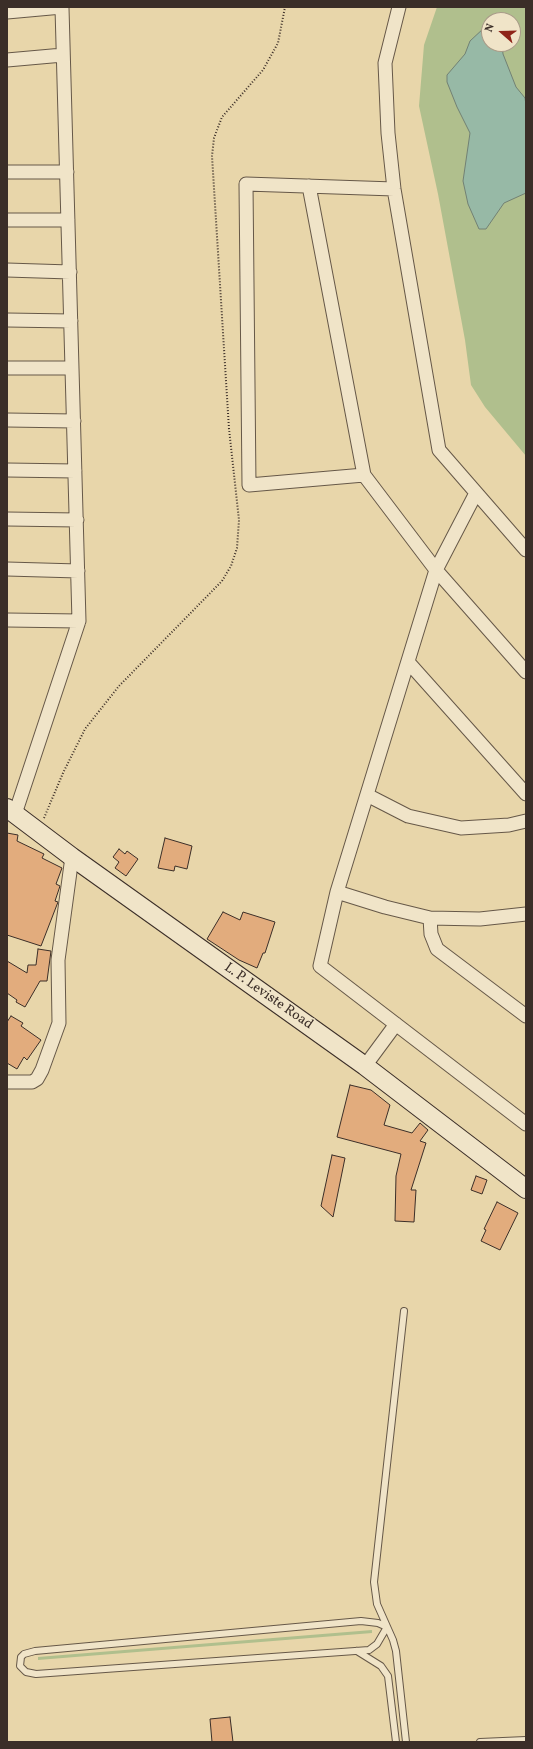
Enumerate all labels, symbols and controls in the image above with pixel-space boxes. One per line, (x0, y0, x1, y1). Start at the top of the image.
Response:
north arrow (481, 12, 521, 52)
text: N (482, 22, 499, 34)
street label: L. P. Leviste Road (220, 960, 316, 1034)

